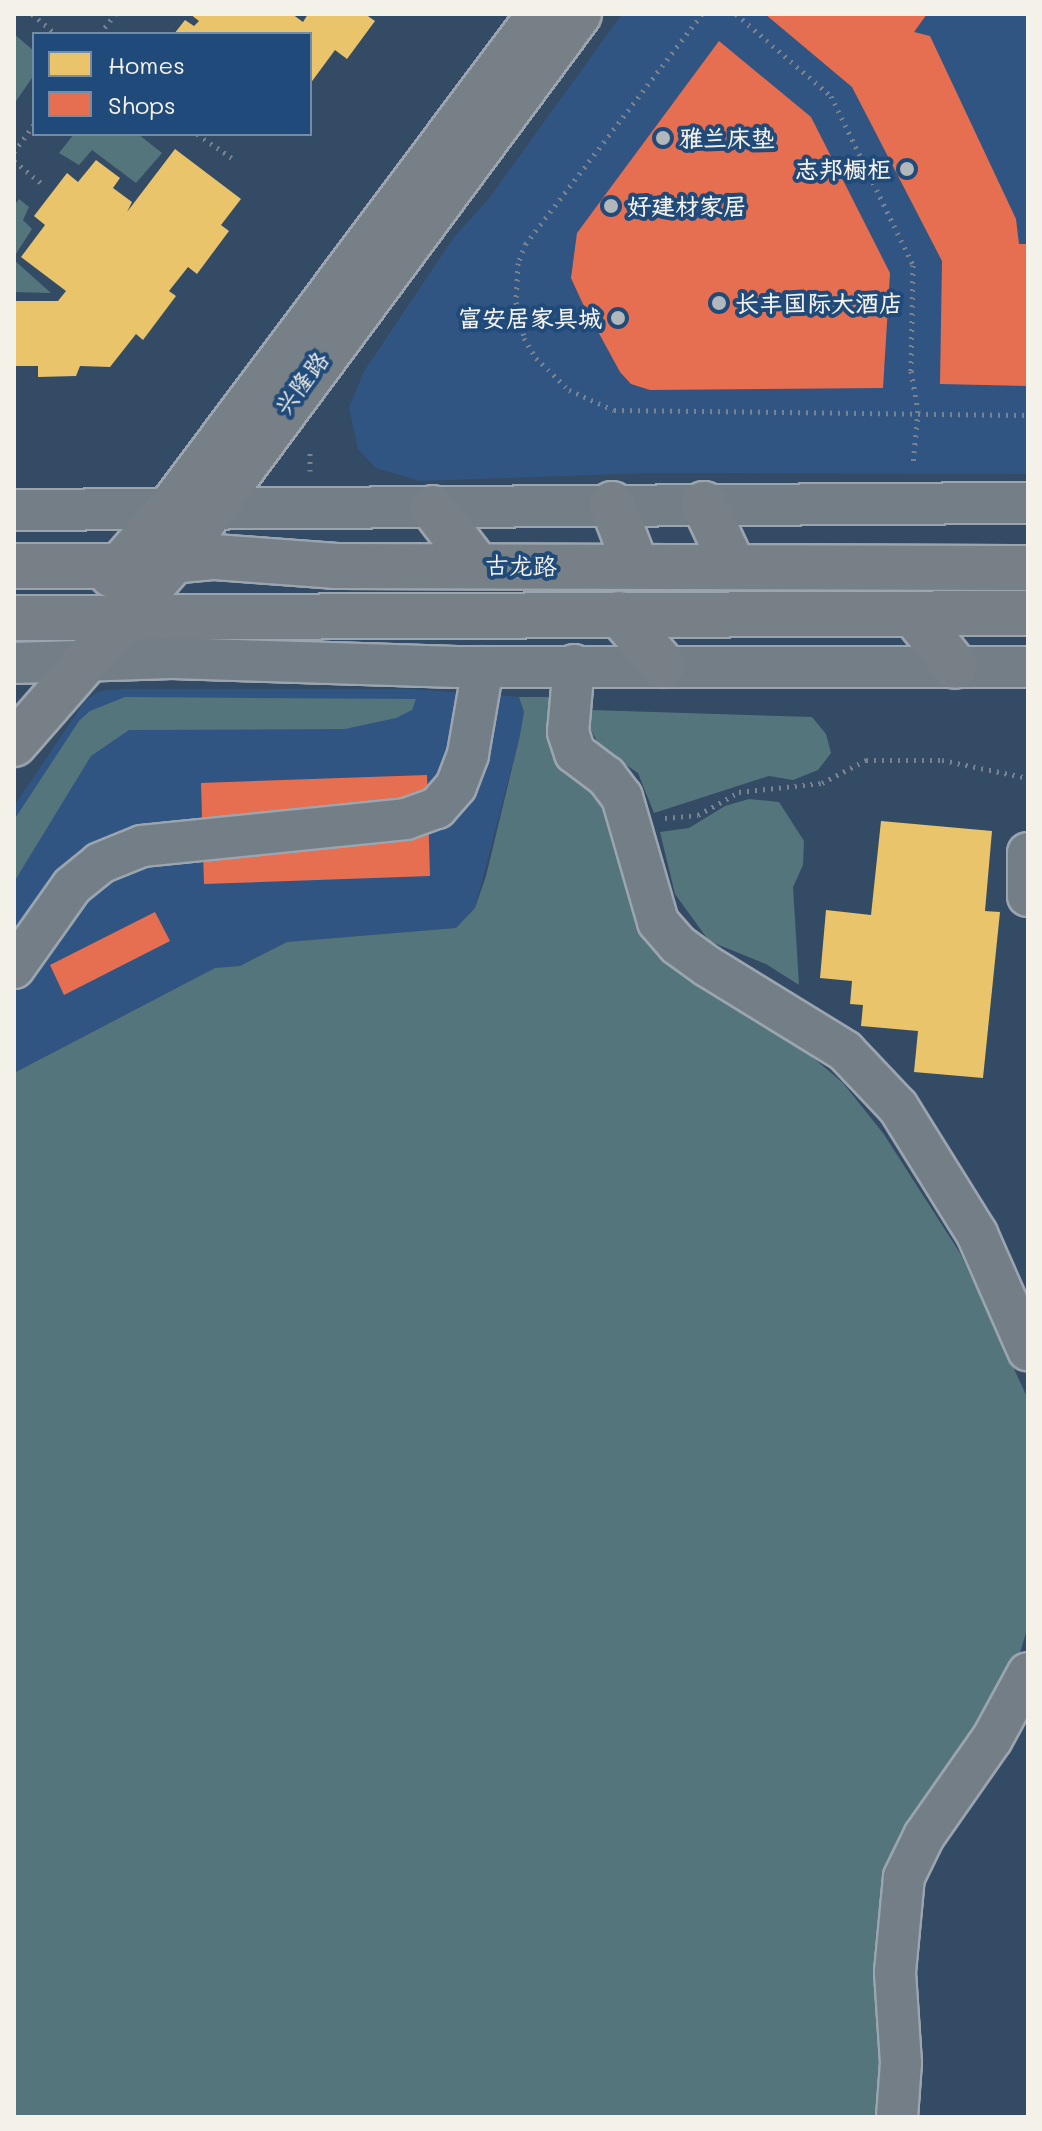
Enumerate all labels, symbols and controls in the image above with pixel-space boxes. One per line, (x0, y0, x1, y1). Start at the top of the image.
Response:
legend (32, 32, 312, 136)
text: Homes (108, 49, 185, 80)
text: Shops (108, 89, 176, 120)
place label: 雅兰床垫 (679, 124, 775, 152)
marker: 雅兰床垫 (654, 129, 672, 147)
place label: 志邦橱柜 (795, 155, 891, 183)
marker: 志邦橱柜 (898, 160, 916, 178)
place label: 好建材家居 (627, 192, 747, 220)
marker: 好建材家居 (602, 197, 620, 215)
place label: 长丰国际大酒店 (735, 289, 903, 317)
marker: 长丰国际大酒店 (710, 294, 728, 312)
place label: 富安居家具城 (458, 304, 602, 332)
marker: 富安居家具城 (609, 309, 627, 327)
street label: 兴隆路 (268, 346, 334, 420)
street label: 古龙路 (485, 550, 557, 580)

